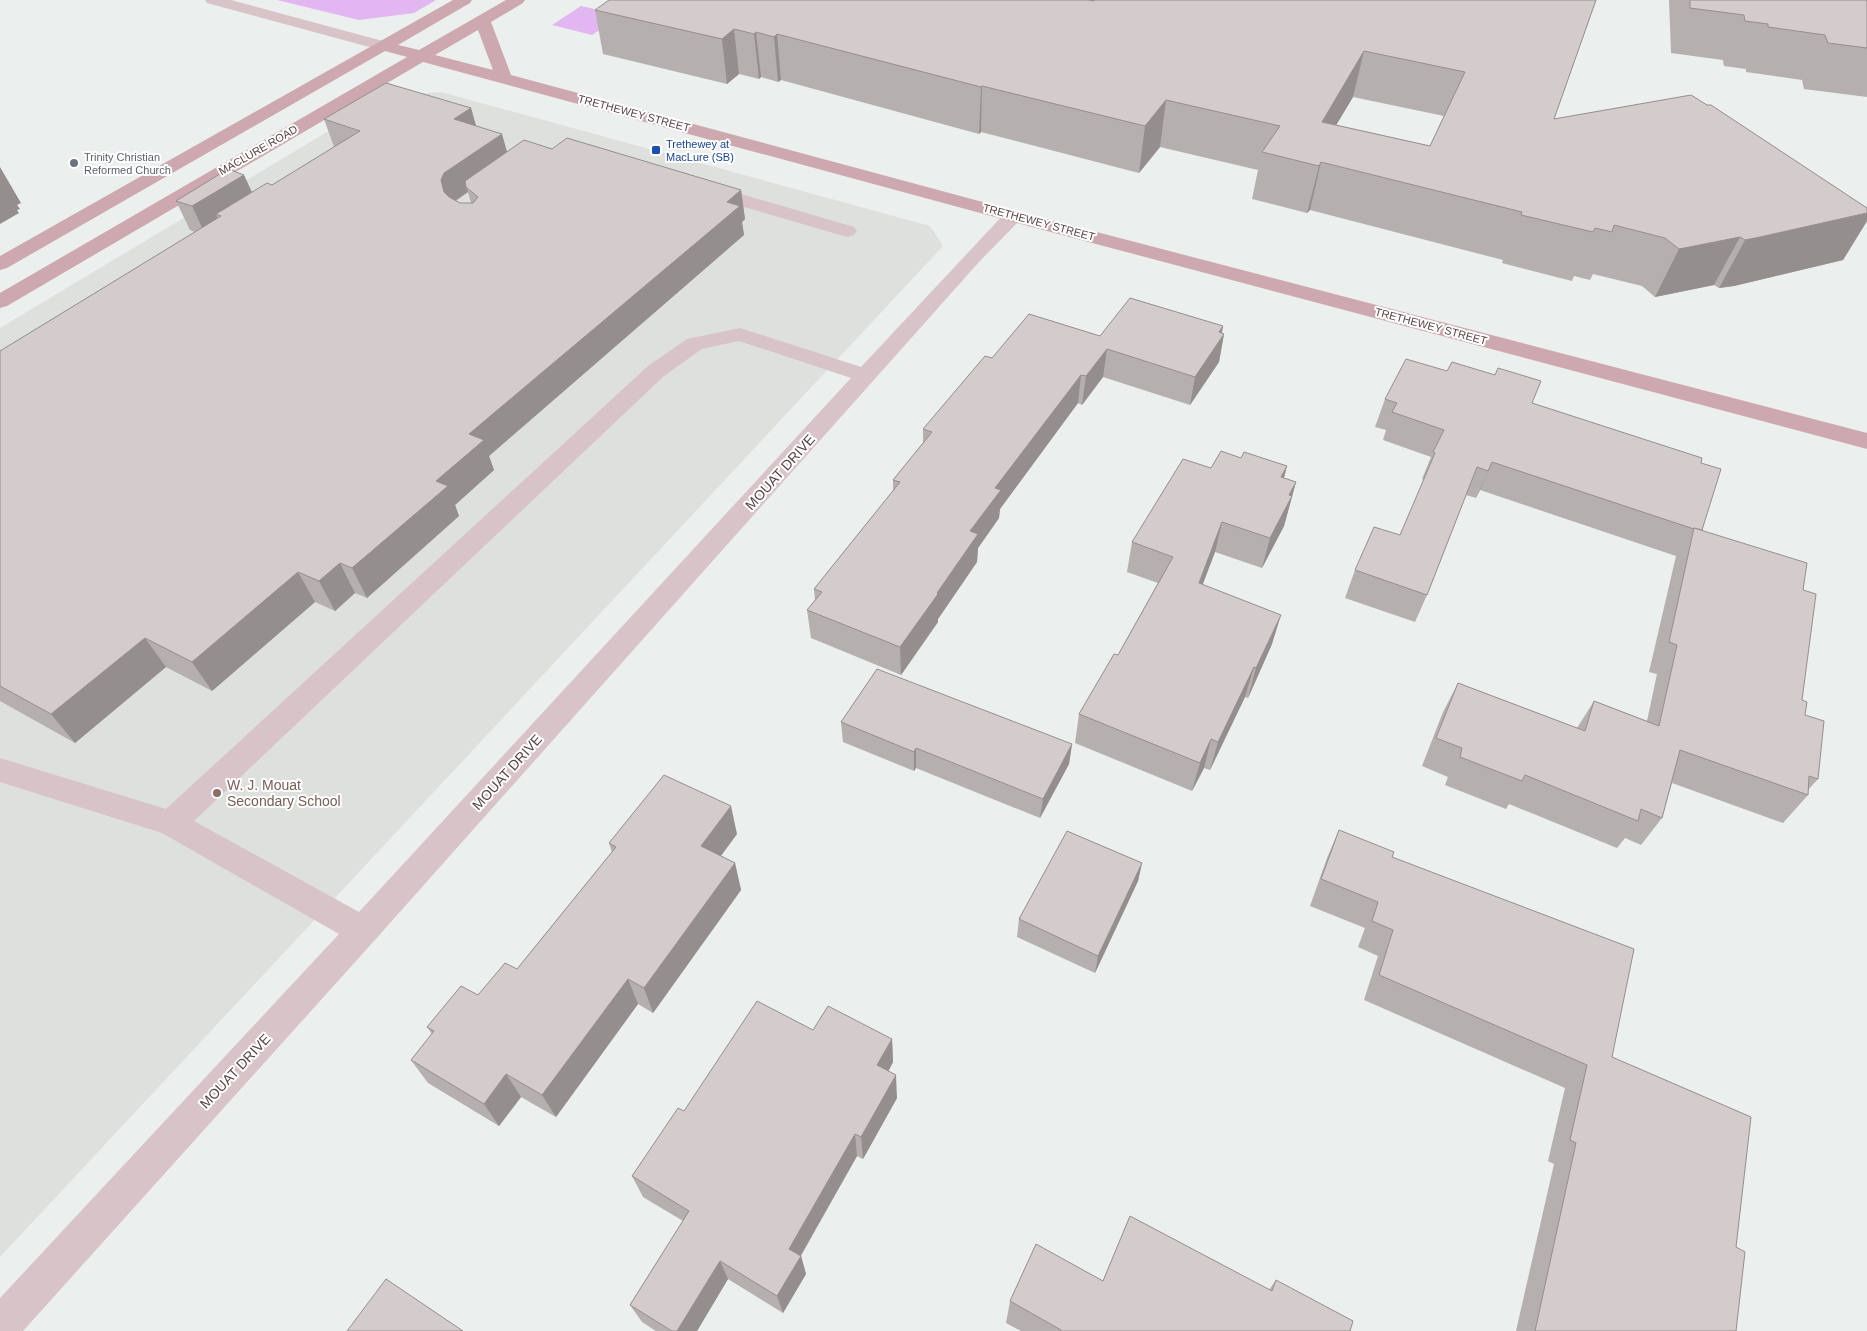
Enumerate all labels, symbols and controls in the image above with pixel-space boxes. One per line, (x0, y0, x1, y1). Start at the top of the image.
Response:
street label: TRETHEWEY STREET (577, 92, 692, 134)
street label: MACLURE ROAD (217, 123, 299, 177)
place label: Trethewey at MacLure (SB) (666, 138, 734, 163)
marker: Trethewey at MacLure (SB) (650, 144, 662, 156)
place label: Trinity Christian Reformed Church (84, 151, 171, 176)
marker: Trinity Christian Reformed Church (68, 157, 80, 169)
street label: TRETHEWEY STREET (982, 201, 1097, 243)
street label: TRETHEWEY STREET (1374, 305, 1489, 347)
street label: MOUAT DRIVE (742, 431, 818, 513)
street label: MOUAT DRIVE (469, 731, 545, 813)
place label: W. J. Mouat Secondary School (227, 777, 341, 809)
marker: W. J. Mouat Secondary School (211, 787, 223, 799)
street label: MOUAT DRIVE (196, 1030, 274, 1112)

